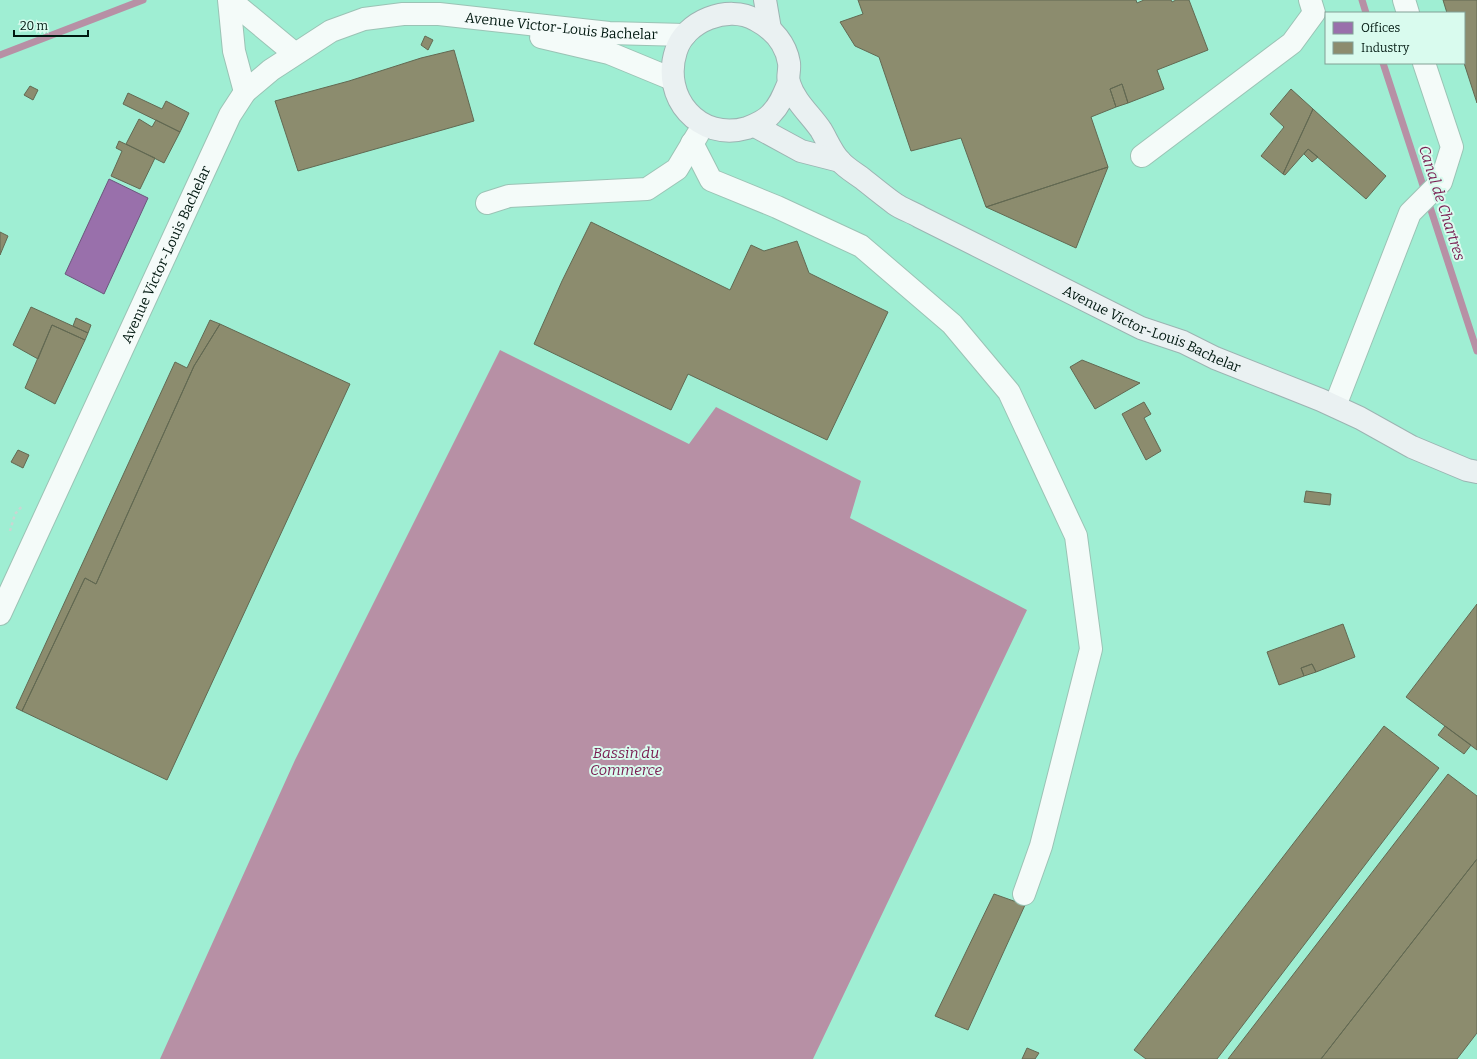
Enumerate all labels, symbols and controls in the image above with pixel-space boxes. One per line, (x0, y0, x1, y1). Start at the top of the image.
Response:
street label: Avenue Victor-Louis Bachelar (464, 8, 658, 43)
scale bar (14, 12, 88, 38)
legend (1325, 12, 1465, 64)
text: 20 m (20, 19, 49, 33)
text: Offices (1361, 21, 1400, 35)
text: Industry (1361, 41, 1410, 55)
water label: Canal de Chartres (1415, 143, 1469, 263)
street label: Avenue Victor-Louis Bachelar (118, 163, 214, 346)
street label: Avenue Victor-Louis Bachelar (1060, 282, 1243, 376)
water label: Bassin du Commerce (590, 744, 663, 779)

